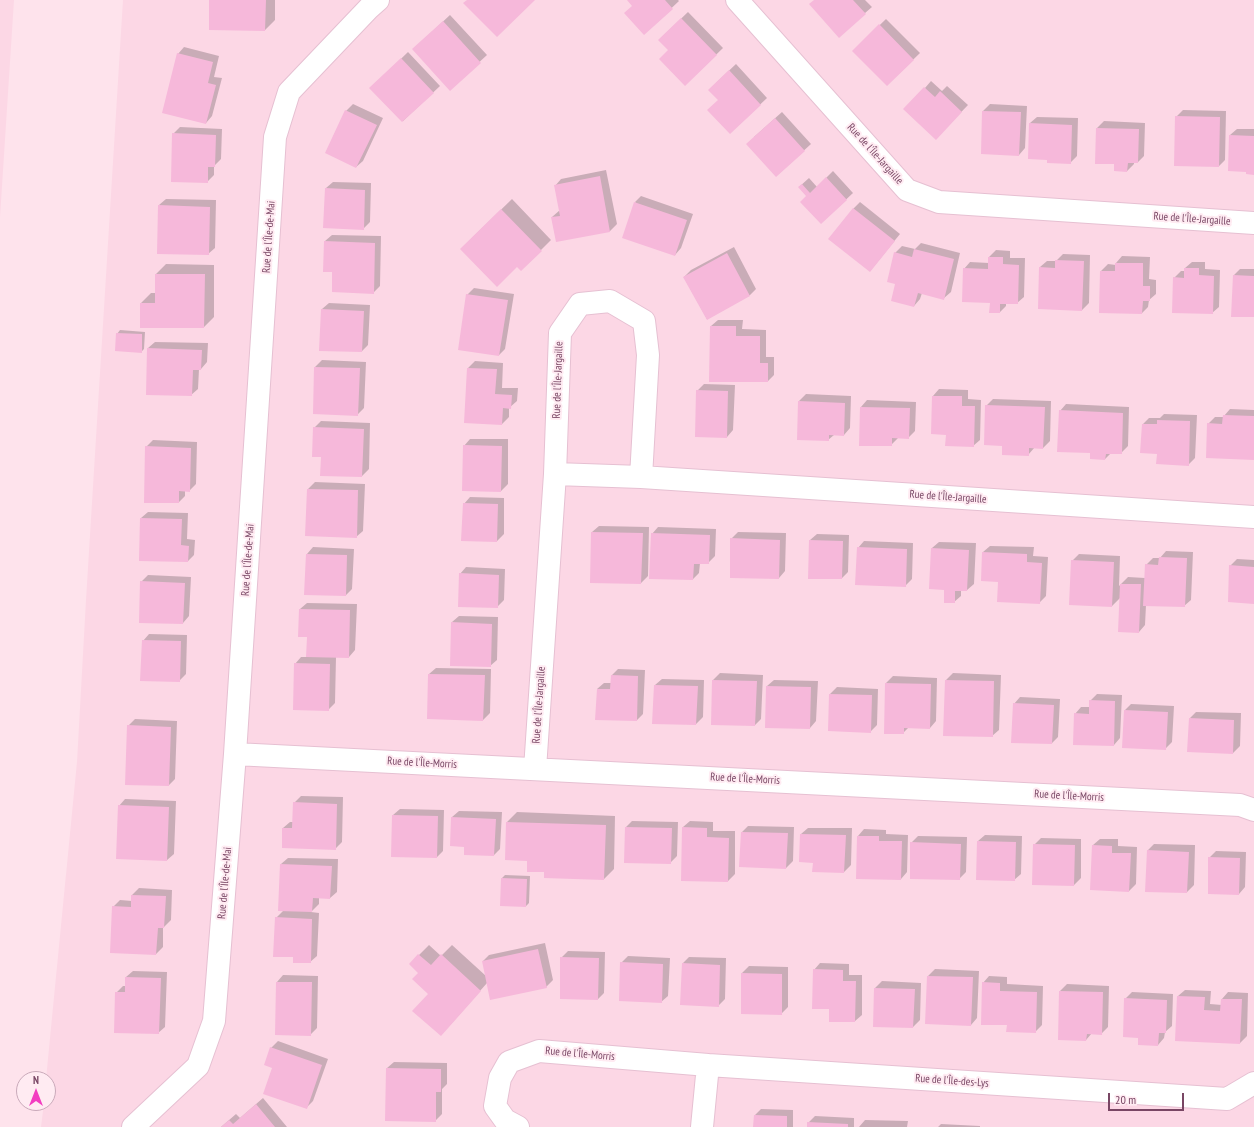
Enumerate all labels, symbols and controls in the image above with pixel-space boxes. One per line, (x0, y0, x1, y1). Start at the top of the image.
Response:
street label: Rue de l'Île-Jargaille (844, 121, 906, 187)
street label: Rue de l'Île-de-Mai (260, 200, 278, 274)
street label: Rue de l'Île-Jargaille (1153, 210, 1231, 228)
street label: Rue de l'Île-Jargaille (550, 341, 566, 419)
street label: Rue de l'Île-Jargaille (909, 488, 987, 506)
street label: Rue de l'Île-de-Mai (239, 523, 257, 597)
street label: Rue de l'Île-Jargaille (530, 666, 548, 744)
street label: Rue de l'Île-Morris (387, 755, 457, 771)
street label: Rue de l'Île-Morris (710, 771, 780, 787)
street label: Rue de l'Île-Morris (1034, 788, 1104, 804)
street label: Rue de l'Île-de-Mai (215, 846, 235, 920)
street label: Rue de l'Île-Morris (545, 1044, 615, 1064)
north arrow (16, 1071, 56, 1111)
street label: Rue de l'Île-des-Lys (915, 1072, 989, 1090)
text: N (33, 1073, 39, 1087)
scale bar (1110, 1085, 1186, 1111)
text: 20 m (1115, 1092, 1136, 1107)

